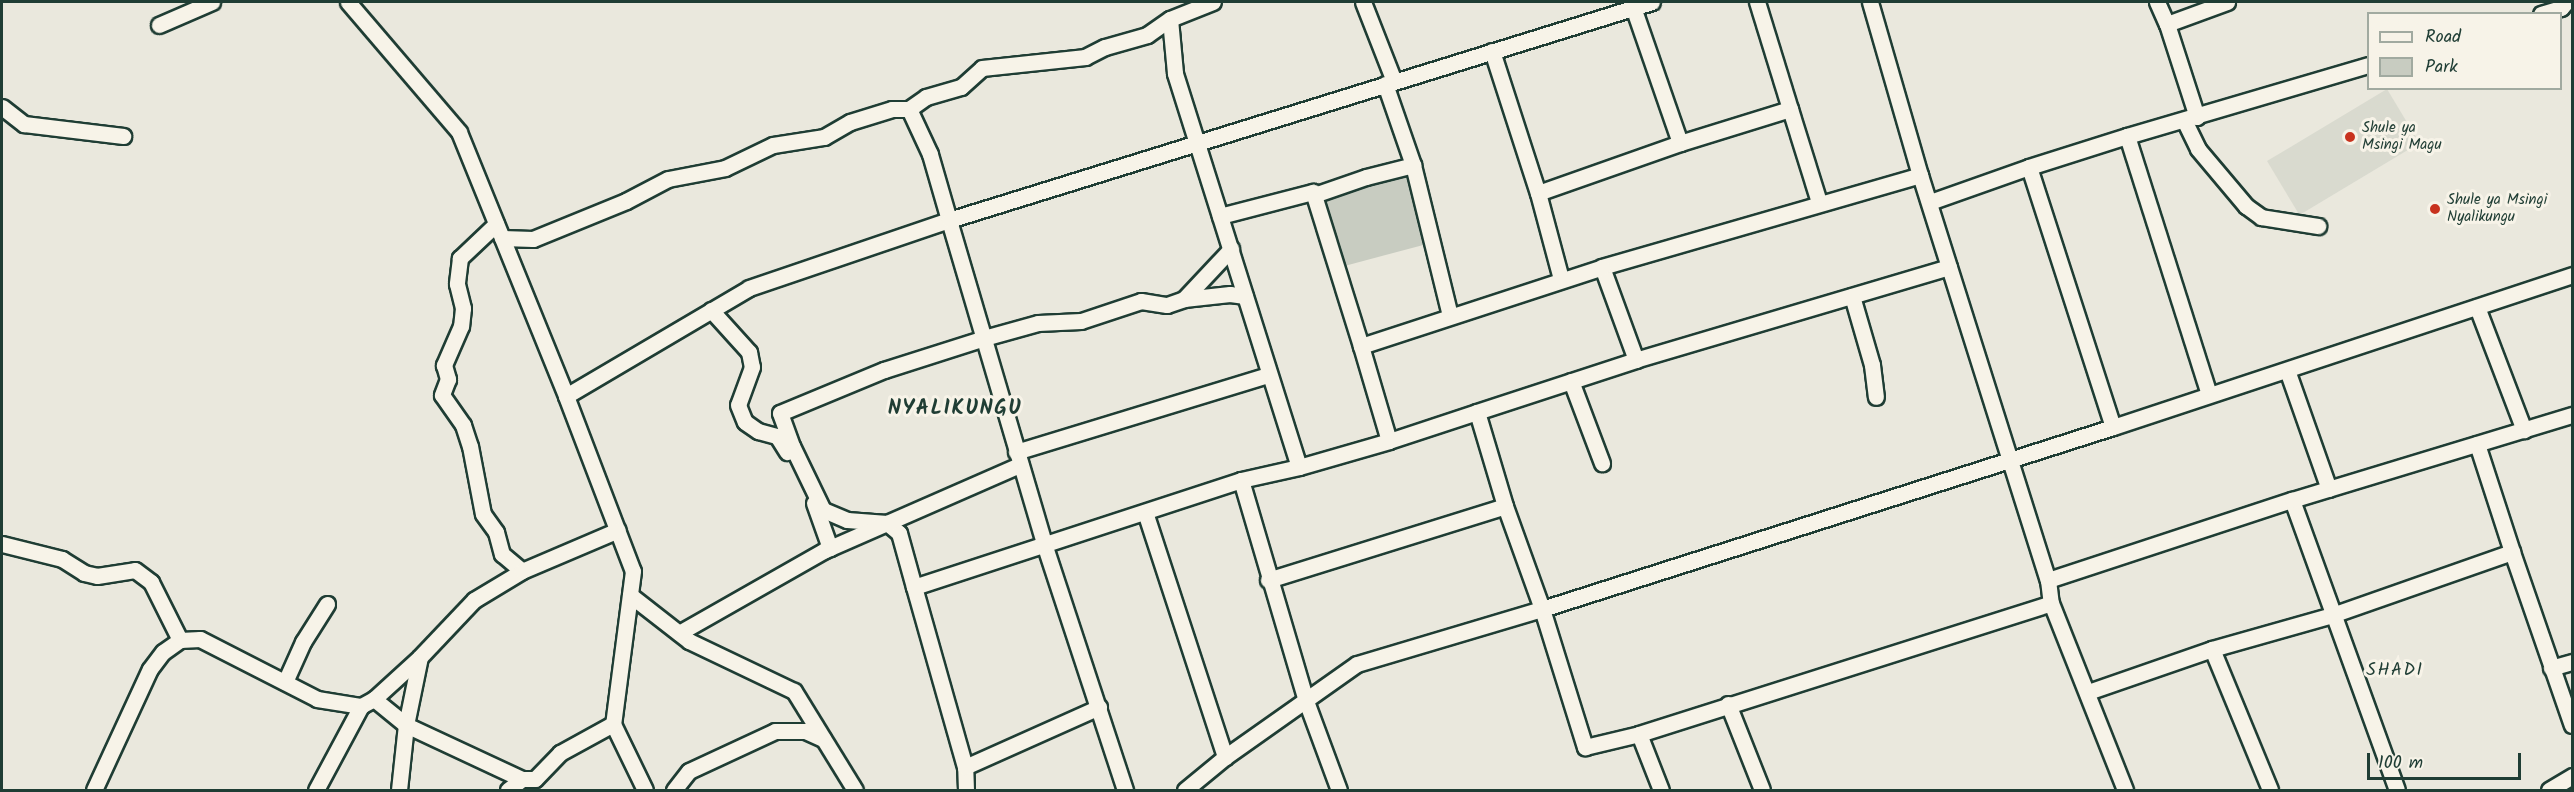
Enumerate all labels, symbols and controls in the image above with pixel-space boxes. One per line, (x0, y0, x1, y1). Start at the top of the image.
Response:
legend (2367, 12, 2562, 90)
text: Road (2425, 23, 2461, 52)
text: Park (2425, 53, 2458, 82)
place label: Shule ya Msingi Magu (2362, 119, 2442, 154)
marker: Shule ya Msingi Magu (2343, 130, 2357, 144)
place label: Shule ya Msingi Nyalikungu (2447, 191, 2547, 226)
marker: Shule ya Msingi Nyalikungu (2428, 202, 2442, 216)
district label: NYALIKUNGU (888, 396, 1022, 422)
district label: SHADI (2366, 660, 2424, 682)
scale bar (2370, 741, 2524, 779)
text: 100 m (2378, 749, 2423, 778)

